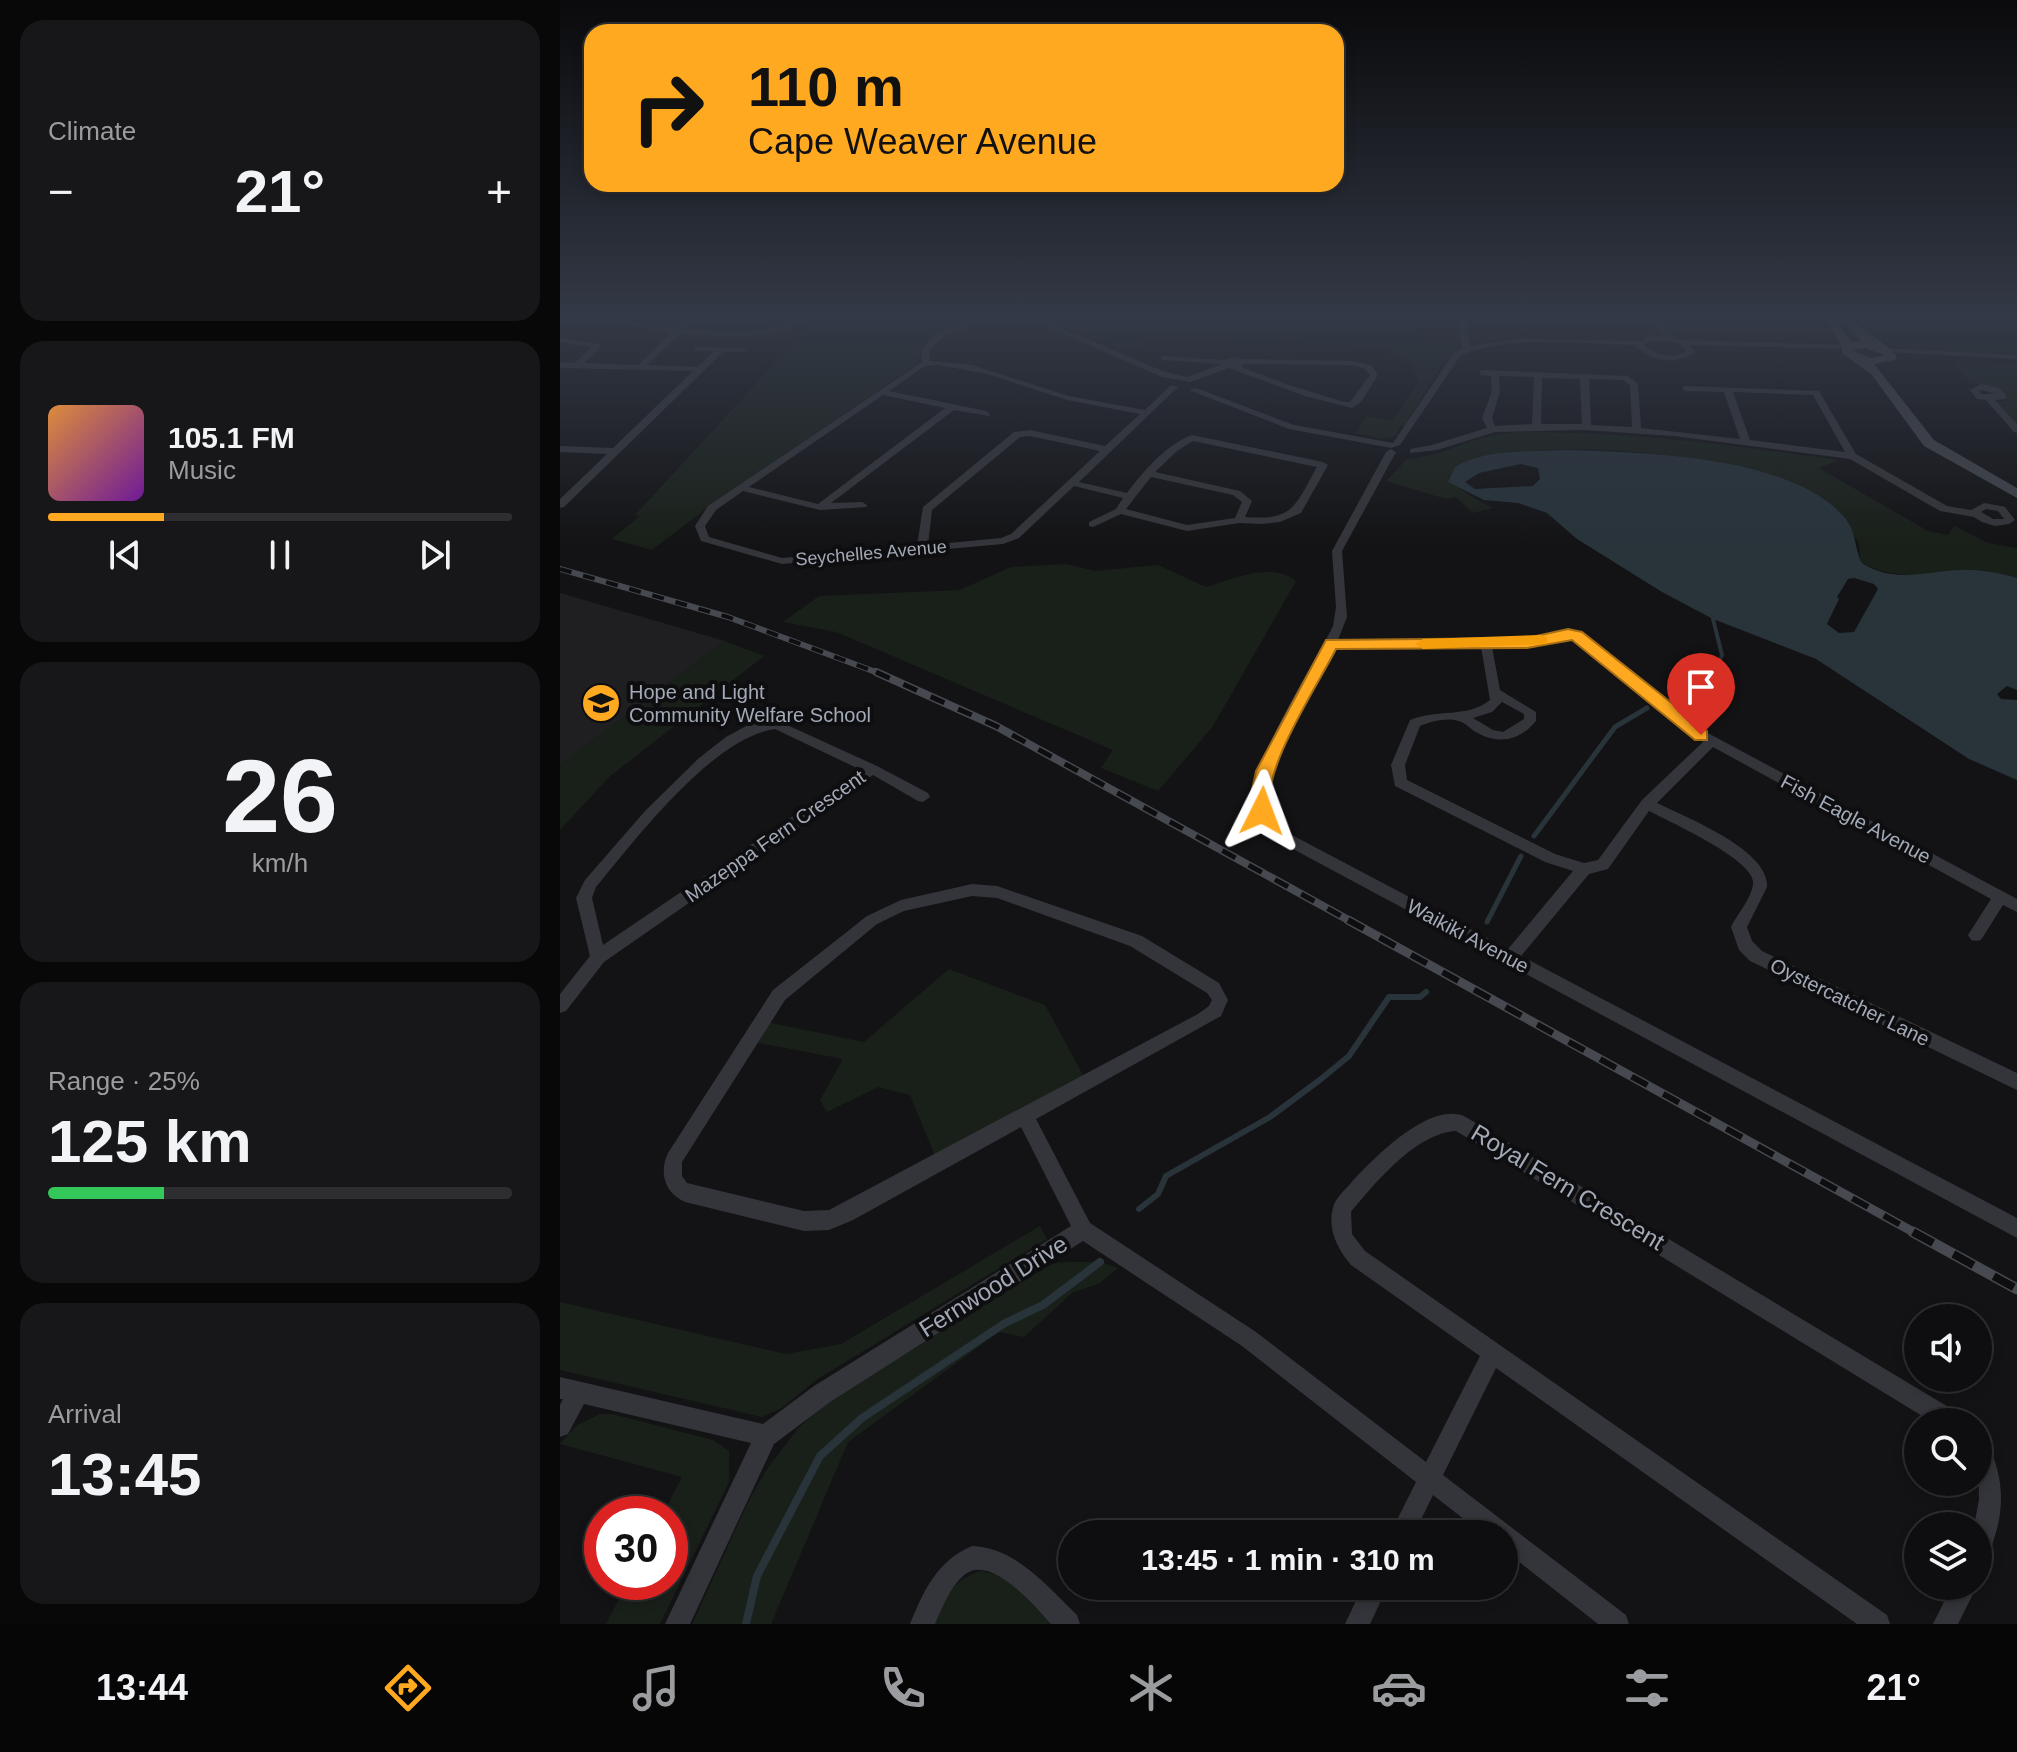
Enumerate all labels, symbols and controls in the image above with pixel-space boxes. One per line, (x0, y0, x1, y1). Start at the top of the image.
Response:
text: 110 m (748, 55, 904, 118)
icon: right (616, 56, 720, 160)
text: Climate (48, 116, 136, 146)
text: Cape Weaver Avenue (748, 121, 1097, 162)
text: 21° (235, 158, 325, 225)
text: − (48, 167, 74, 216)
text: + (486, 167, 512, 216)
text: 105.1 FM (168, 421, 295, 454)
text: Music (168, 455, 236, 485)
icon: previous (103, 533, 147, 577)
icon: pause (258, 533, 302, 577)
icon: next (413, 533, 457, 577)
street label: Seychelles Avenue (795, 536, 947, 570)
pin (1667, 653, 1735, 735)
icon: arrive (1679, 665, 1723, 709)
place label: Hope and Light Community Welfare School (629, 681, 871, 726)
school or university icon: Hope and Light Community Welfare School (580, 682, 622, 724)
text: 26 (222, 738, 338, 854)
street label: Mazeppa Fern Crescent (681, 765, 870, 907)
position arrow (1220, 769, 1304, 853)
street label: Fish Eagle Avenue (1777, 770, 1935, 868)
text: km/h (252, 848, 308, 878)
street label: Waikiki Avenue (1403, 895, 1533, 977)
street label: Oystercatcher Lane (1767, 954, 1933, 1050)
text: Range · 25% (48, 1066, 200, 1096)
text: 125 km (48, 1108, 252, 1175)
street label: Royal Fern Crescent (1467, 1119, 1670, 1255)
street label: Fernwood Drive (914, 1230, 1072, 1342)
map controls (1904, 1304, 1992, 1600)
button: sound (1904, 1304, 1992, 1392)
text: Arrival (48, 1399, 122, 1429)
button: search (1904, 1408, 1992, 1496)
text: 13:45 (48, 1441, 201, 1508)
speed limit sign: 30 (584, 1496, 688, 1600)
button: layers (1904, 1512, 1992, 1600)
text: 13:45 · 1 min · 310 m (1141, 1543, 1435, 1576)
icon: directions (380, 1660, 436, 1716)
icon: music (628, 1660, 684, 1716)
icon: phone (875, 1660, 931, 1716)
icon: climate (1123, 1660, 1179, 1716)
icon: car (1371, 1660, 1427, 1716)
icon: filters (1619, 1660, 1675, 1716)
text: 13:44 (96, 1667, 188, 1708)
text: 21° (1867, 1667, 1921, 1708)

